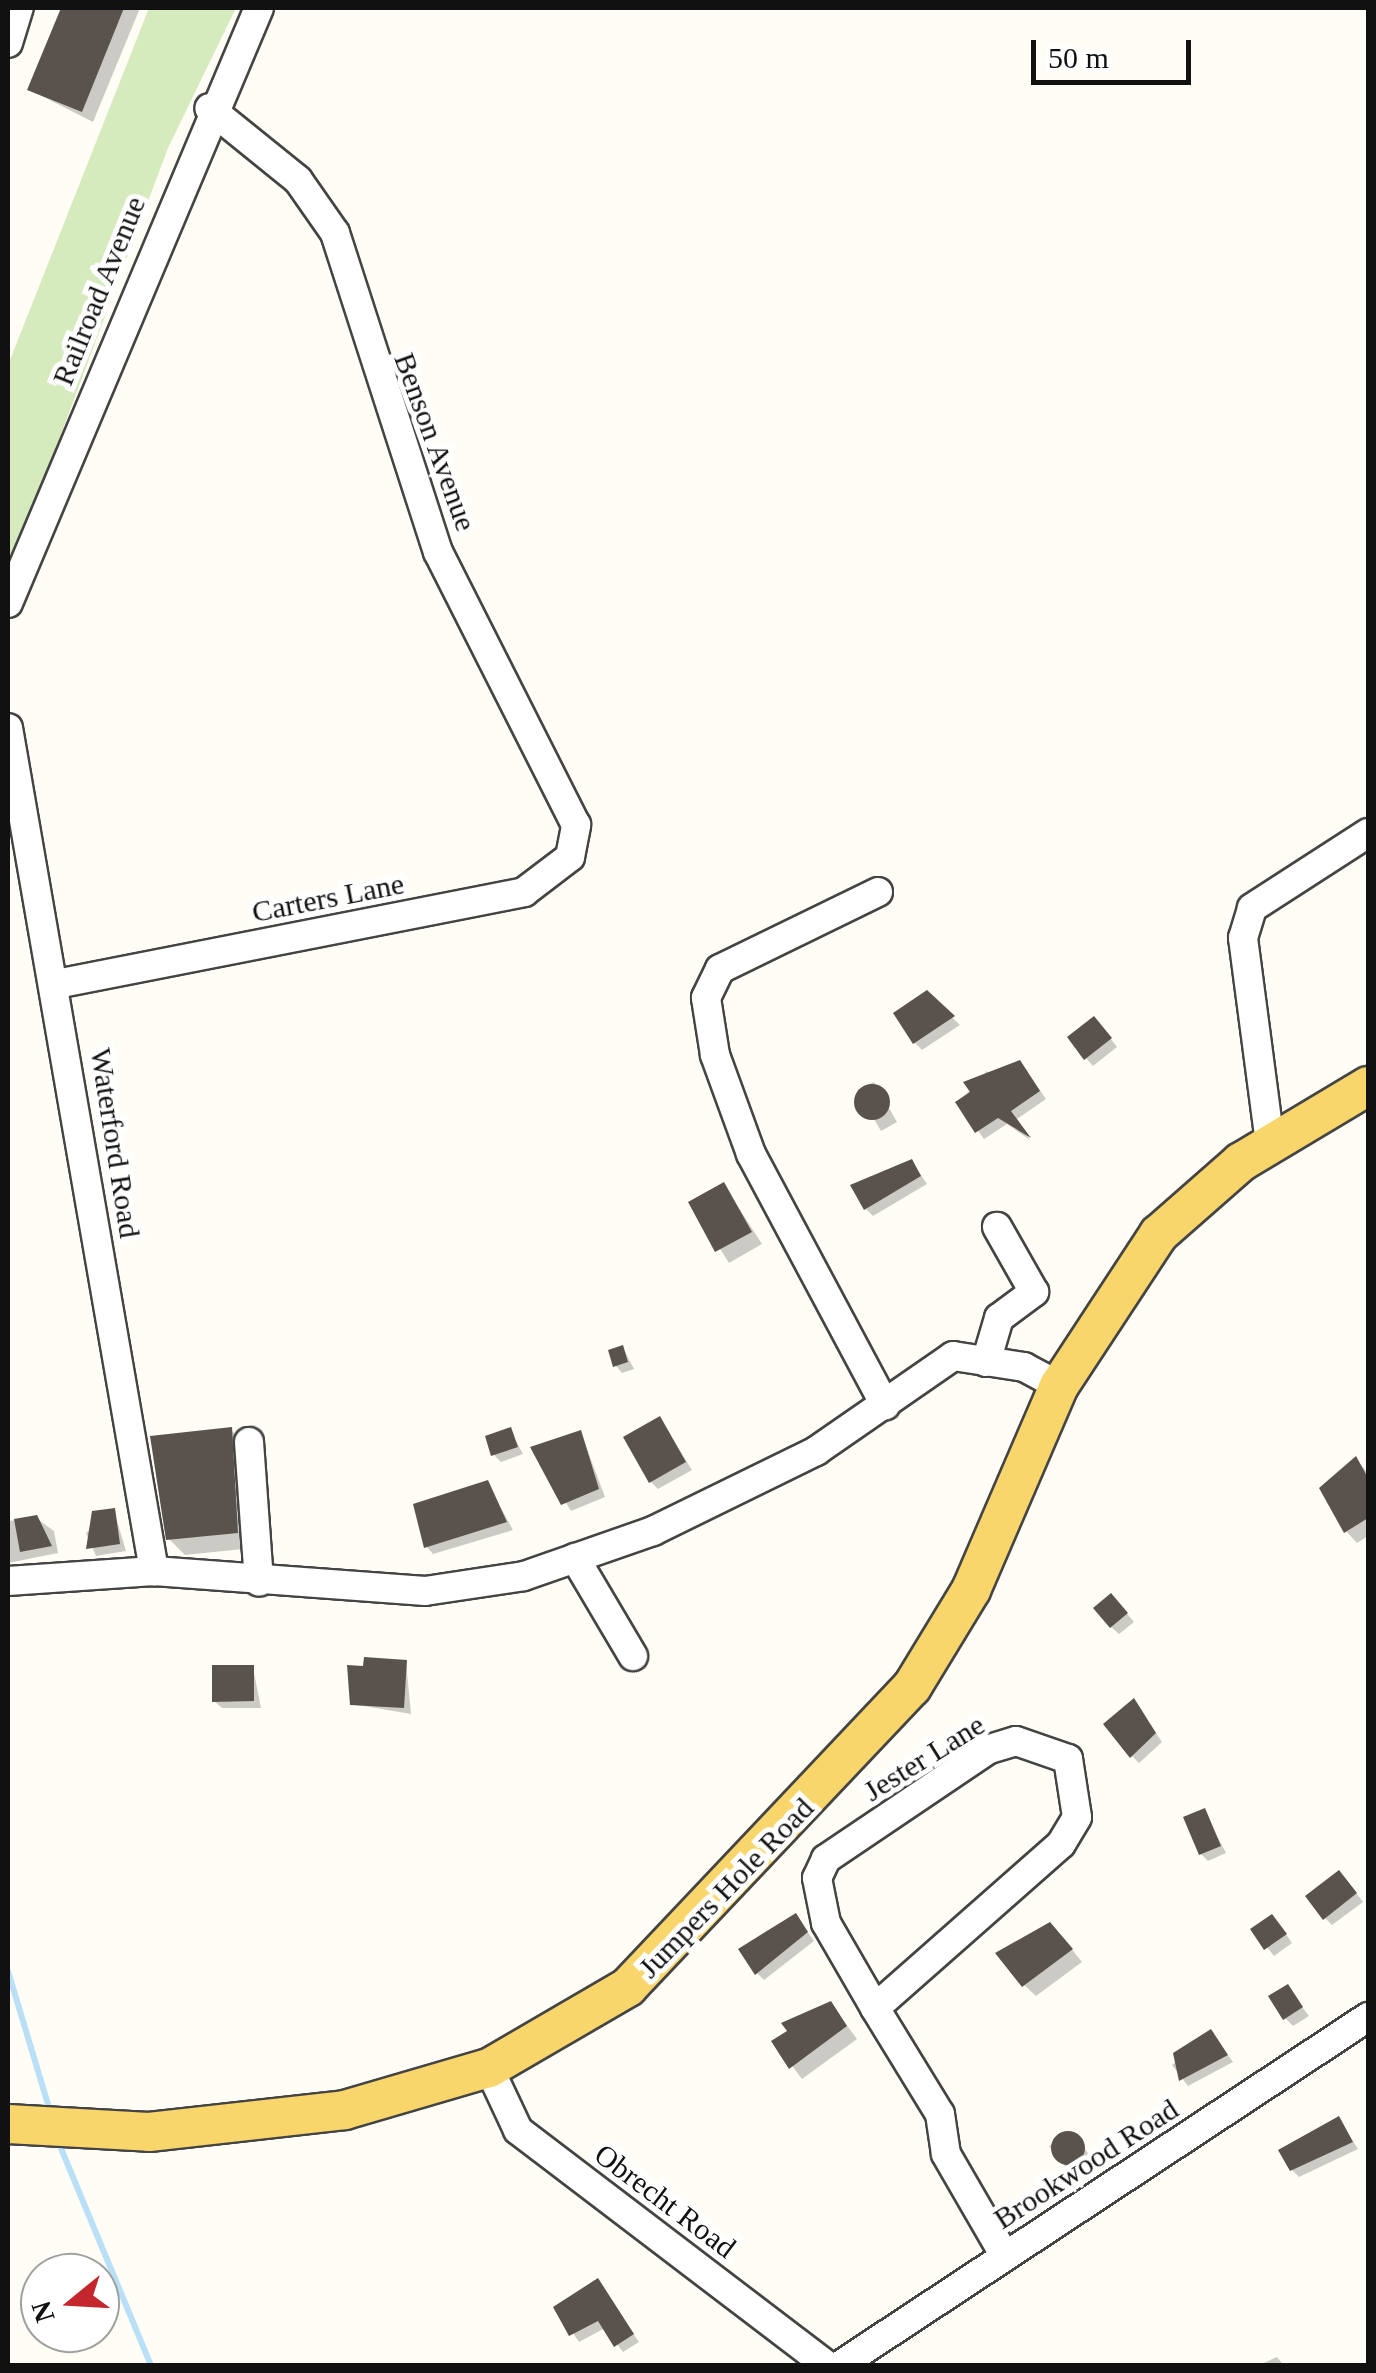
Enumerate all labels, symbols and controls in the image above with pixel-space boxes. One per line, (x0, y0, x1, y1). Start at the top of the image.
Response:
scale bar (1036, 20, 1196, 82)
text: 50 m (1048, 41, 1109, 74)
street label: Railroad Avenue (44, 191, 154, 391)
street label: Benson Avenue (386, 347, 484, 537)
street label: Carters Lane (249, 866, 407, 930)
street label: Waterford Road (82, 1046, 148, 1240)
street label: Jester Lane (857, 1707, 991, 1809)
street label: Jumpers Hole Road (631, 1790, 821, 1986)
street label: Brookwood Road (987, 2091, 1185, 2237)
street label: Obrecht Road (587, 2136, 743, 2266)
north arrow (20, 2253, 120, 2353)
text: N (25, 2297, 61, 2326)

